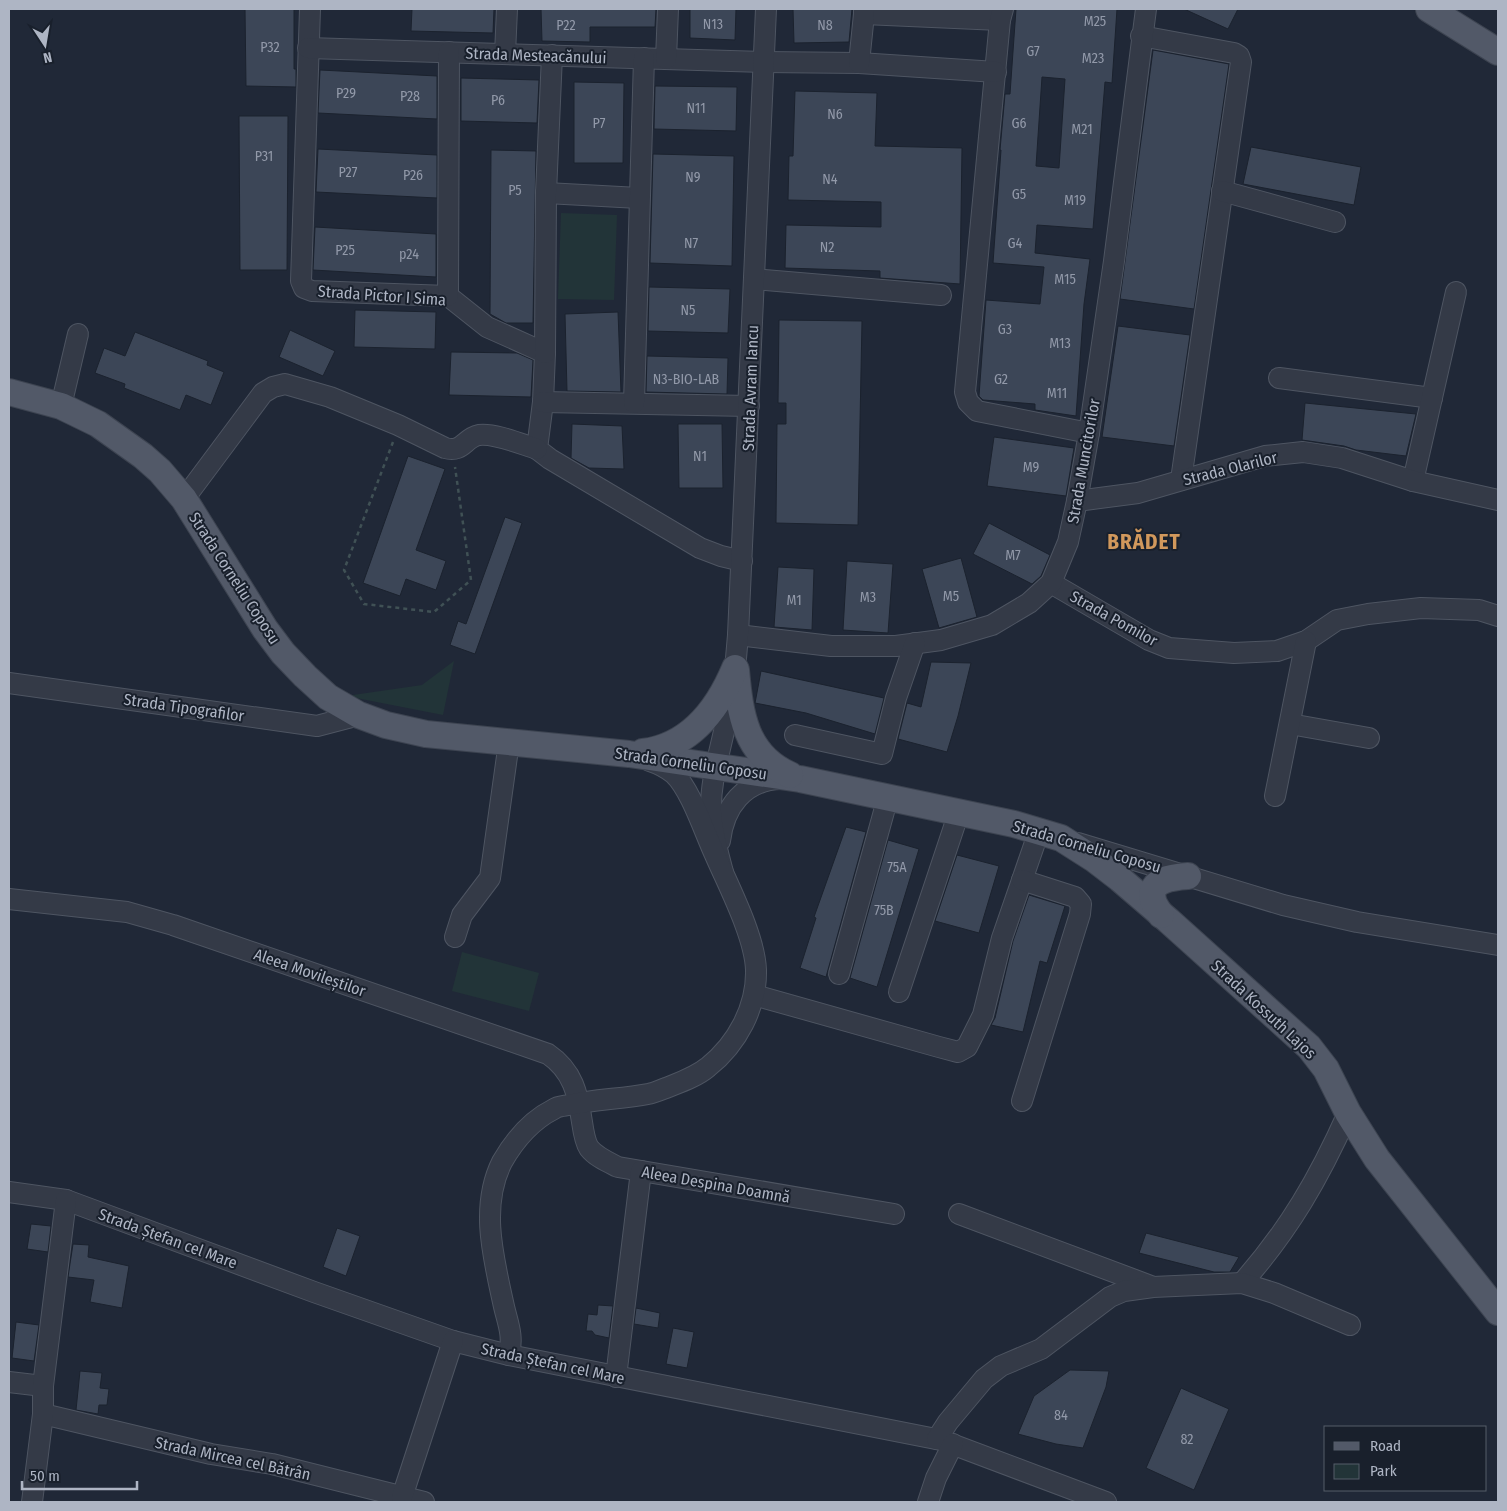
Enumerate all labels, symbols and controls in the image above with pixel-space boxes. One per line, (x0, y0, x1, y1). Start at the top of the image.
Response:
house number: M25 (1084, 13, 1106, 30)
house number: N13 (703, 16, 723, 33)
house number: P22 (556, 17, 576, 34)
house number: N8 (817, 17, 833, 34)
north arrow (20, 20, 70, 70)
house number: P32 (260, 39, 280, 56)
house number: G7 (1026, 43, 1040, 60)
street label: Strada Mesteacănului (465, 44, 607, 67)
text: N (42, 48, 53, 66)
house number: M23 (1082, 50, 1104, 67)
house number: P29 (336, 85, 356, 102)
house number: P28 (400, 88, 420, 105)
house number: P6 (491, 92, 505, 109)
house number: N11 (686, 100, 706, 117)
house number: N6 (827, 106, 843, 123)
house number: P7 (593, 115, 606, 132)
house number: G6 (1012, 115, 1027, 132)
house number: M21 (1071, 121, 1093, 138)
house number: P31 (255, 148, 273, 165)
house number: P27 (339, 164, 358, 181)
house number: P26 (403, 167, 423, 184)
house number: N9 (685, 169, 701, 186)
house number: N4 (822, 171, 838, 188)
house number: P5 (508, 182, 522, 199)
house number: G5 (1012, 186, 1026, 203)
house number: M19 (1064, 192, 1086, 209)
house number: N7 (684, 235, 698, 252)
house number: G4 (1008, 235, 1023, 252)
house number: N2 (820, 239, 834, 256)
house number: P25 (335, 242, 355, 259)
house number: p24 (399, 246, 419, 263)
house number: M15 (1054, 271, 1076, 288)
street label: Strada Pictor I Sima (317, 282, 447, 309)
house number: N5 (681, 302, 695, 319)
house number: G3 (998, 321, 1012, 338)
street label: Strada Avram Iancu (739, 325, 762, 451)
house number: M13 (1049, 335, 1071, 352)
house number: N3-BIO-LAB (653, 371, 720, 388)
house number: G2 (994, 371, 1008, 388)
house number: M11 (1047, 385, 1067, 402)
street label: Strada Muncitorilor (1063, 397, 1104, 525)
house number: N1 (693, 448, 707, 465)
street label: Strada Olarilor (1181, 448, 1279, 489)
house number: M9 (1023, 459, 1040, 476)
street label: Strada Corneliu Coposu (185, 509, 284, 648)
district label: BRĂDET (1107, 528, 1181, 555)
house number: M7 (1005, 547, 1021, 564)
street label: Strada Pomilor (1067, 587, 1161, 650)
house number: M5 (943, 588, 959, 605)
house number: M3 (860, 589, 876, 606)
house number: M1 (786, 592, 802, 609)
street label: Strada Tipografilor (122, 690, 246, 725)
street label: Strada Corneliu Coposu (614, 743, 768, 784)
street label: Strada Corneliu Coposu (1011, 816, 1163, 877)
house number: 75A (887, 859, 907, 876)
house number: 75B (874, 902, 894, 919)
street label: Aleea Movileștilor (251, 944, 369, 1002)
street label: Strada Kossuth Lajos (1207, 956, 1320, 1063)
street label: Aleea Despina Doamnă (640, 1162, 792, 1207)
street label: Strada Ștefan cel Mare (95, 1205, 240, 1273)
street label: Strada Ștefan cel Mare (479, 1339, 627, 1389)
house number: 84 (1054, 1407, 1068, 1424)
legend (1324, 1426, 1487, 1491)
house number: 82 (1180, 1431, 1194, 1448)
street label: Strada Mircea cel Bătrân (153, 1433, 312, 1484)
text: Road (1370, 1437, 1401, 1455)
scale bar (22, 1458, 138, 1490)
text: Park (1370, 1462, 1397, 1480)
text: 50 m (30, 1467, 60, 1485)

